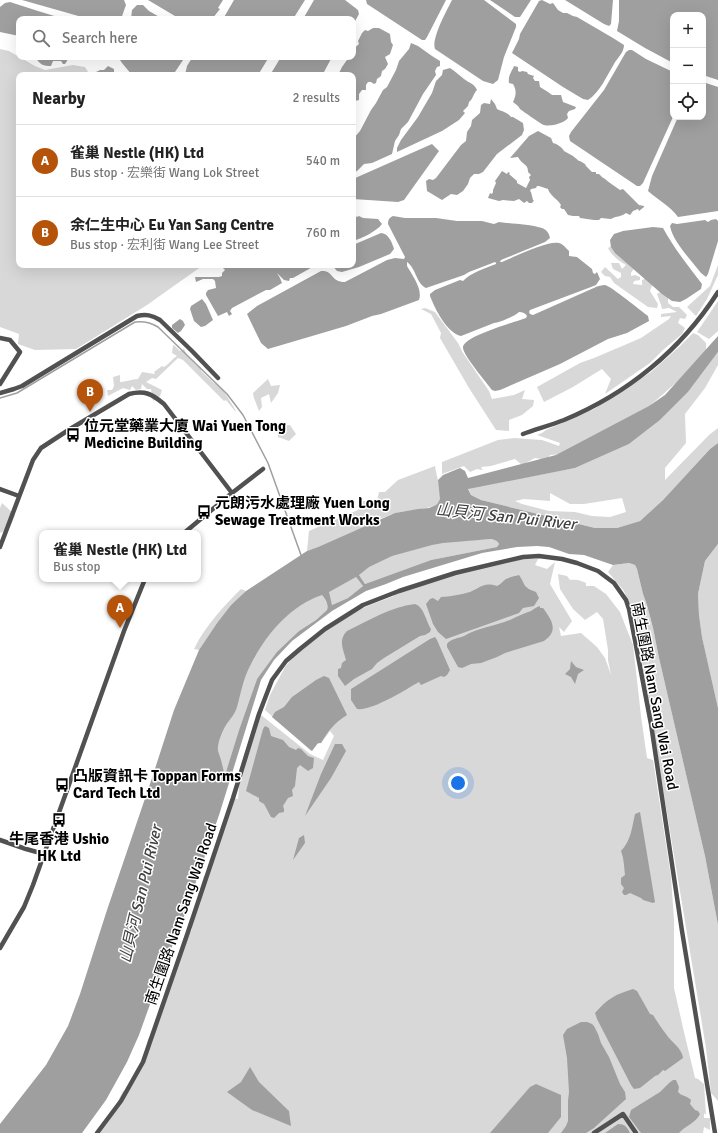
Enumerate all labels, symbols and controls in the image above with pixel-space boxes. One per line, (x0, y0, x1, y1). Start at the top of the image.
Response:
map controls (670, 12, 706, 120)
button: + (670, 12, 706, 48)
search box (16, 16, 356, 60)
icon: search (30, 27, 52, 49)
text: Search here (62, 29, 138, 47)
button: − (670, 48, 706, 84)
button: locate (670, 84, 706, 120)
text: Nearby (32, 88, 85, 109)
text: 2 results (292, 90, 340, 106)
text: 雀巢 Nestle (HK) Ltd (70, 144, 204, 162)
text: A (41, 153, 49, 169)
text: 540 m (306, 153, 340, 169)
text: Bus stop · 宏樂街 Wang Lok Street (70, 165, 259, 181)
text: 余仁生中心 Eu Yan Sang Centre (70, 216, 274, 234)
text: B (41, 225, 49, 241)
text: 760 m (306, 225, 340, 241)
text: Bus stop · 宏利街 Wang Lee Street (70, 237, 259, 253)
pin: B (77, 379, 103, 412)
place label: 位元堂藥業大廈 Wai Yuen Tong Medicine Building (84, 417, 286, 452)
bus stop icon: 位元堂藥業大廈 Wai Yuen Tong Medicine Building (65, 427, 81, 443)
place label: 元朗污水處理廠 Yuen Long Sewage Treatment Works (215, 494, 390, 529)
water label: 山貝河 San Pui River (435, 500, 579, 535)
bus stop icon: 元朗污水處理廠 Yuen Long Sewage Treatment Works (196, 504, 212, 520)
popup (39, 530, 201, 582)
text: 雀巢 Nestle (HK) Ltd (53, 541, 187, 559)
text: Bus stop (53, 559, 100, 575)
pin: A (107, 595, 133, 628)
street label: 南生圍路 Nam Sang Wai Road (628, 601, 682, 792)
place label: 凸版資訊卡 Toppan Forms Card Tech Ltd (73, 767, 241, 802)
your location (448, 773, 468, 793)
bus stop icon: 凸版資訊卡 Toppan Forms Card Tech Ltd (54, 777, 70, 793)
bus stop icon: 牛尾香港 Ushio HK Ltd (51, 812, 67, 828)
water label: 山貝河 San Pui River (115, 821, 167, 965)
street label: 南生圍路 Nam Sang Wai Road (141, 821, 221, 1007)
place label: 牛尾香港 Ushio HK Ltd (9, 830, 109, 865)

